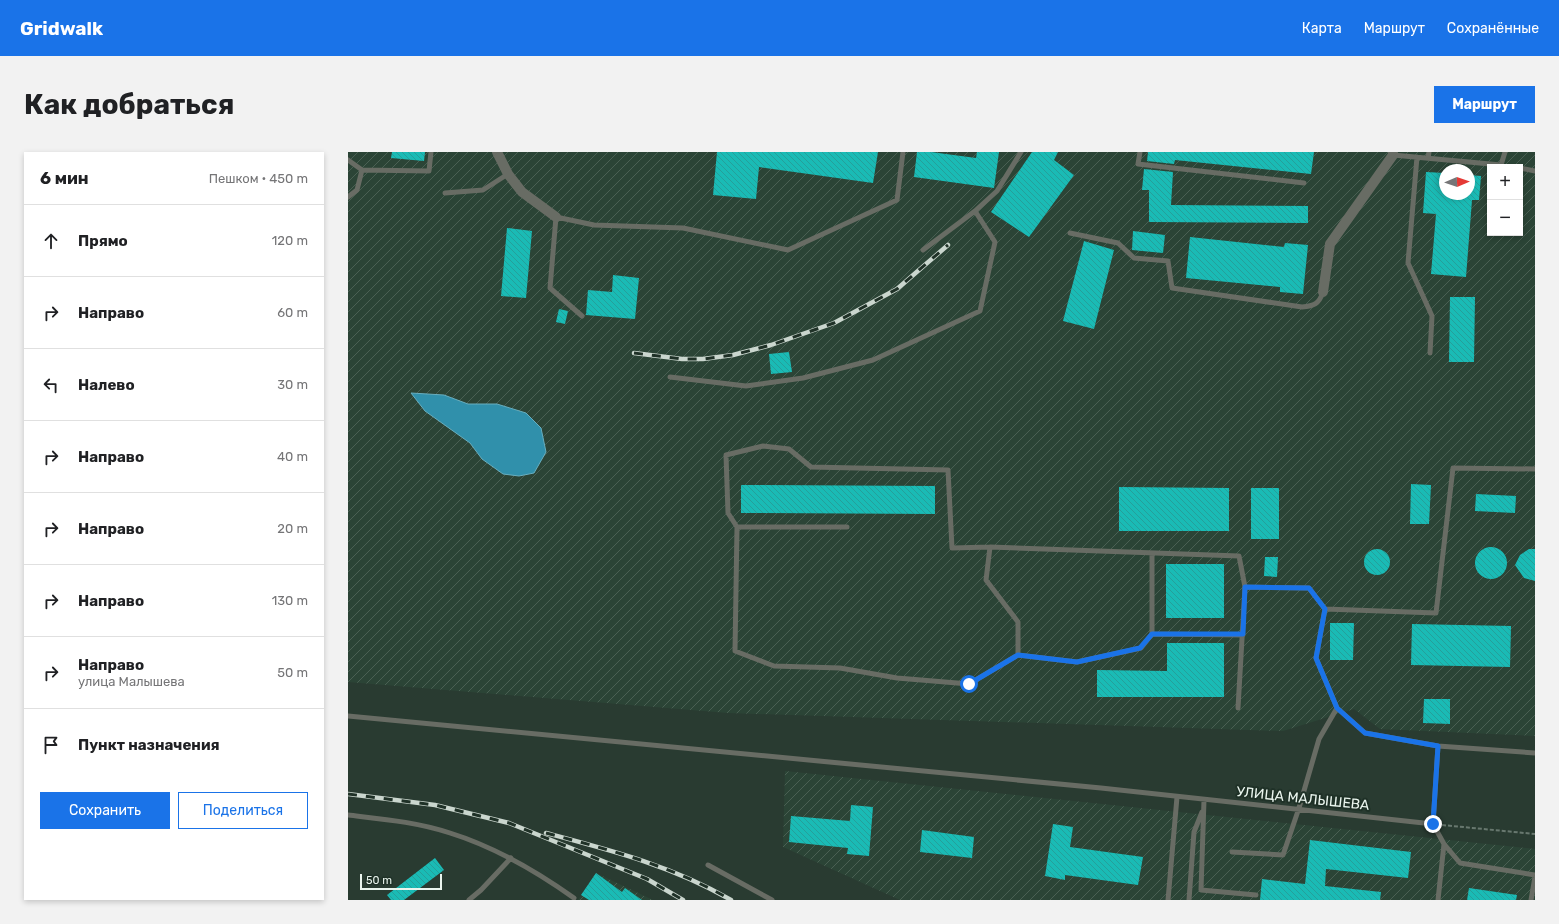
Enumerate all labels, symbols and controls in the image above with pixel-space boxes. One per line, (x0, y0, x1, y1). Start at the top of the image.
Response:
text: Gridwalk (20, 17, 103, 40)
text: Карта (1302, 20, 1342, 37)
text: Маршрут (1364, 20, 1425, 37)
text: Сохранённые (1447, 20, 1539, 37)
button: Маршрут (1434, 86, 1535, 123)
text: Как добраться (24, 88, 234, 121)
north arrow (1439, 164, 1475, 200)
map controls (1487, 164, 1523, 236)
button: + (1487, 164, 1523, 200)
text: 6 мин (40, 168, 89, 188)
text: Пешком · 450 m (209, 171, 308, 186)
button: − (1487, 200, 1523, 236)
icon: ahead (40, 230, 62, 252)
text: Прямо (78, 232, 128, 250)
text: 120 m (272, 233, 308, 248)
icon: right (40, 302, 62, 324)
text: Направо (78, 304, 144, 322)
text: 60 m (277, 305, 308, 320)
icon: left (40, 374, 62, 396)
text: Налево (78, 376, 135, 394)
text: 30 m (277, 377, 308, 392)
icon: right (40, 446, 62, 468)
text: Направо (78, 448, 144, 466)
text: 40 m (277, 449, 308, 464)
icon: right (40, 518, 62, 540)
text: Направо (78, 520, 144, 538)
text: 20 m (277, 521, 308, 536)
icon: right (40, 590, 62, 612)
text: Направо (78, 592, 144, 610)
text: 130 m (272, 593, 308, 608)
text: Направо (78, 656, 144, 674)
icon: right (40, 662, 62, 684)
text: 50 m (277, 665, 308, 680)
text: улица Малышева (78, 674, 185, 689)
route start (960, 675, 978, 693)
icon: arrive (40, 734, 62, 756)
text: Пункт назначения (78, 736, 220, 754)
street label: УЛИЦА МАЛЫШЕВА (1236, 783, 1371, 814)
button: Сохранить (40, 792, 170, 829)
button: Поделиться (178, 792, 308, 829)
route end (1424, 815, 1442, 833)
scale bar (360, 872, 442, 891)
text: 50 m (366, 874, 392, 887)

